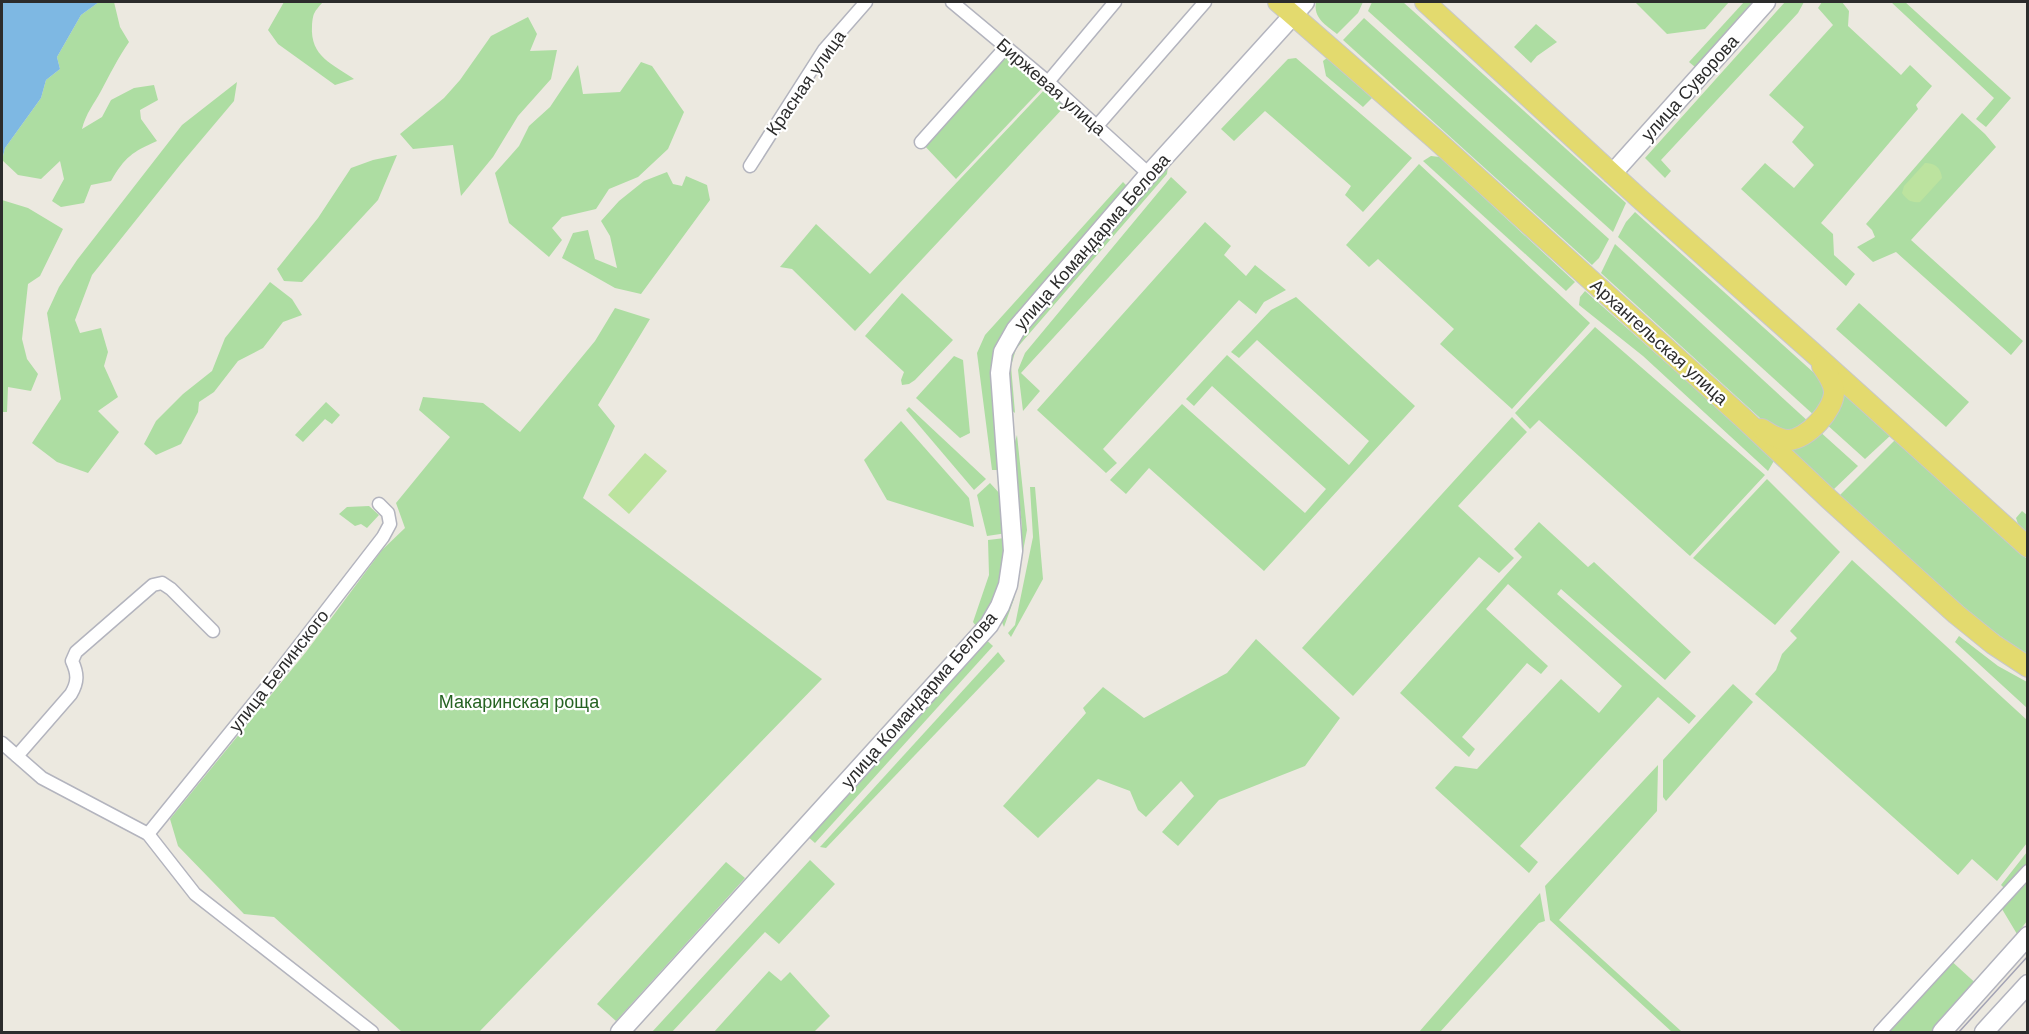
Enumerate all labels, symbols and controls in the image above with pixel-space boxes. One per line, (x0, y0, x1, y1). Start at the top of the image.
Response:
street label: Красная улица (762, 26, 850, 139)
street label: улица Суворова (1637, 30, 1743, 145)
street label: Биржевая улица (993, 34, 1110, 140)
street label: улица Командарма Белова (1010, 149, 1175, 334)
street label: Архангельская улица (1586, 275, 1732, 409)
street label: улица Белинского (225, 606, 333, 736)
street label: улица Командарма Белова (837, 607, 1002, 792)
park label: Макаринская роща (439, 692, 600, 712)

